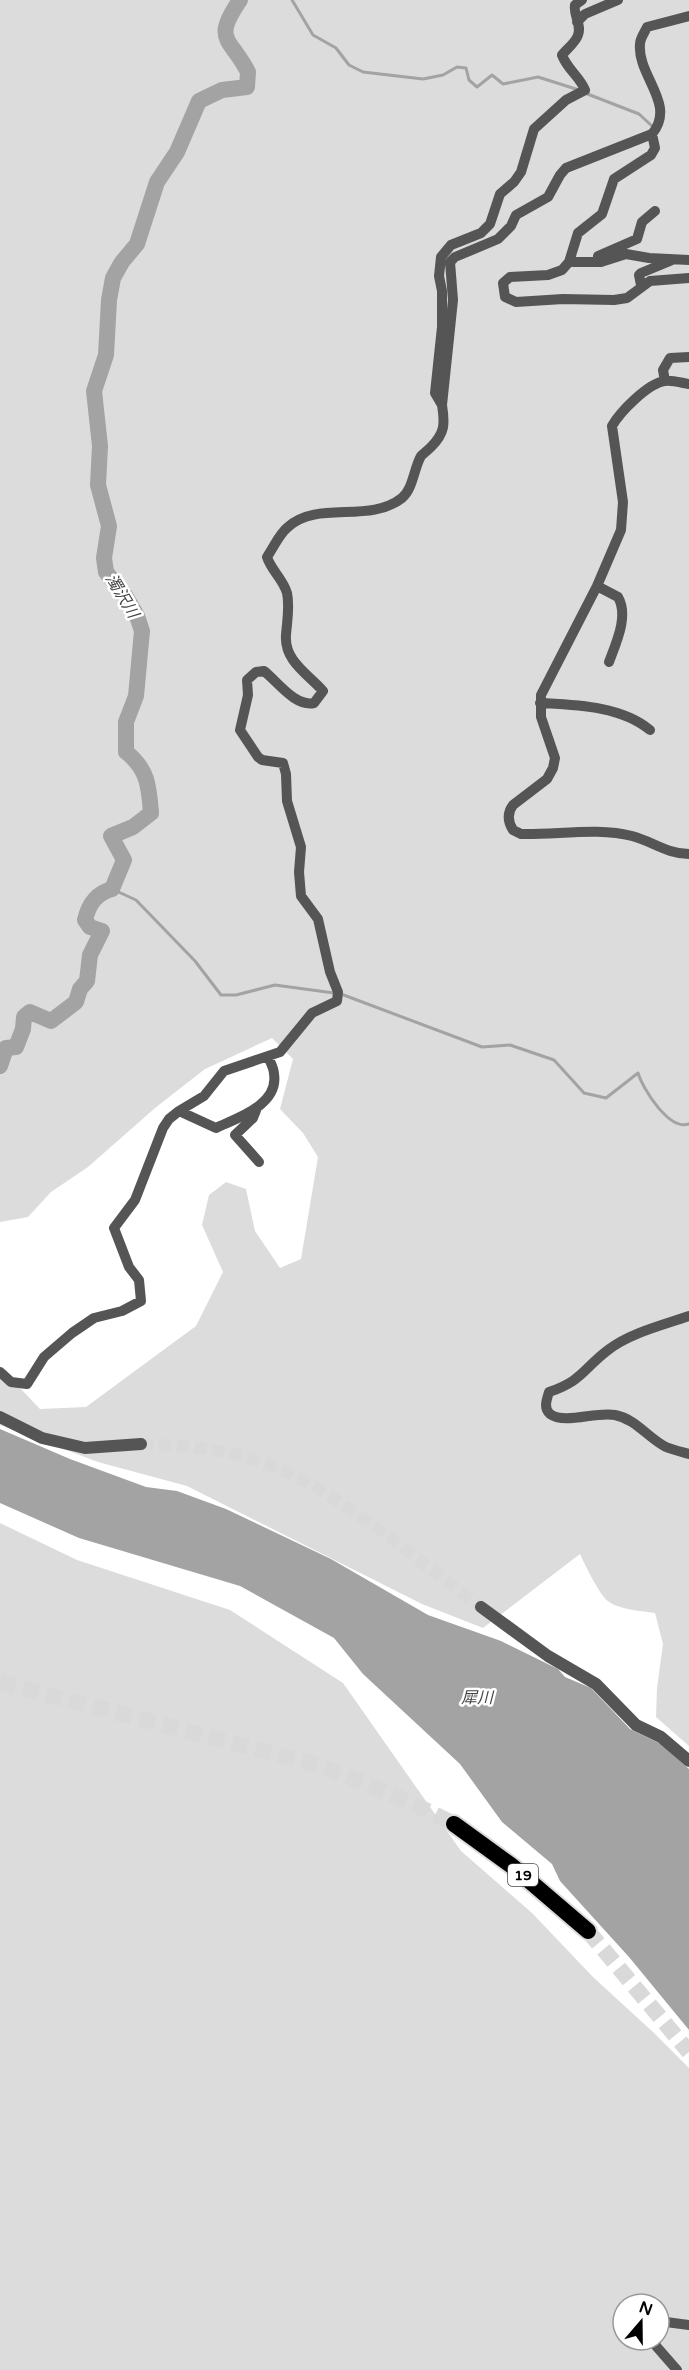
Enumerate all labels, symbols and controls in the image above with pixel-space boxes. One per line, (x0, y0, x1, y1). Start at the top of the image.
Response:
water label: 濁沢川 (101, 570, 144, 623)
water label: 犀川 (461, 1688, 495, 1708)
road number: 19 (508, 1864, 538, 1886)
north arrow (611, 2292, 671, 2352)
text: N (636, 2297, 655, 2320)

